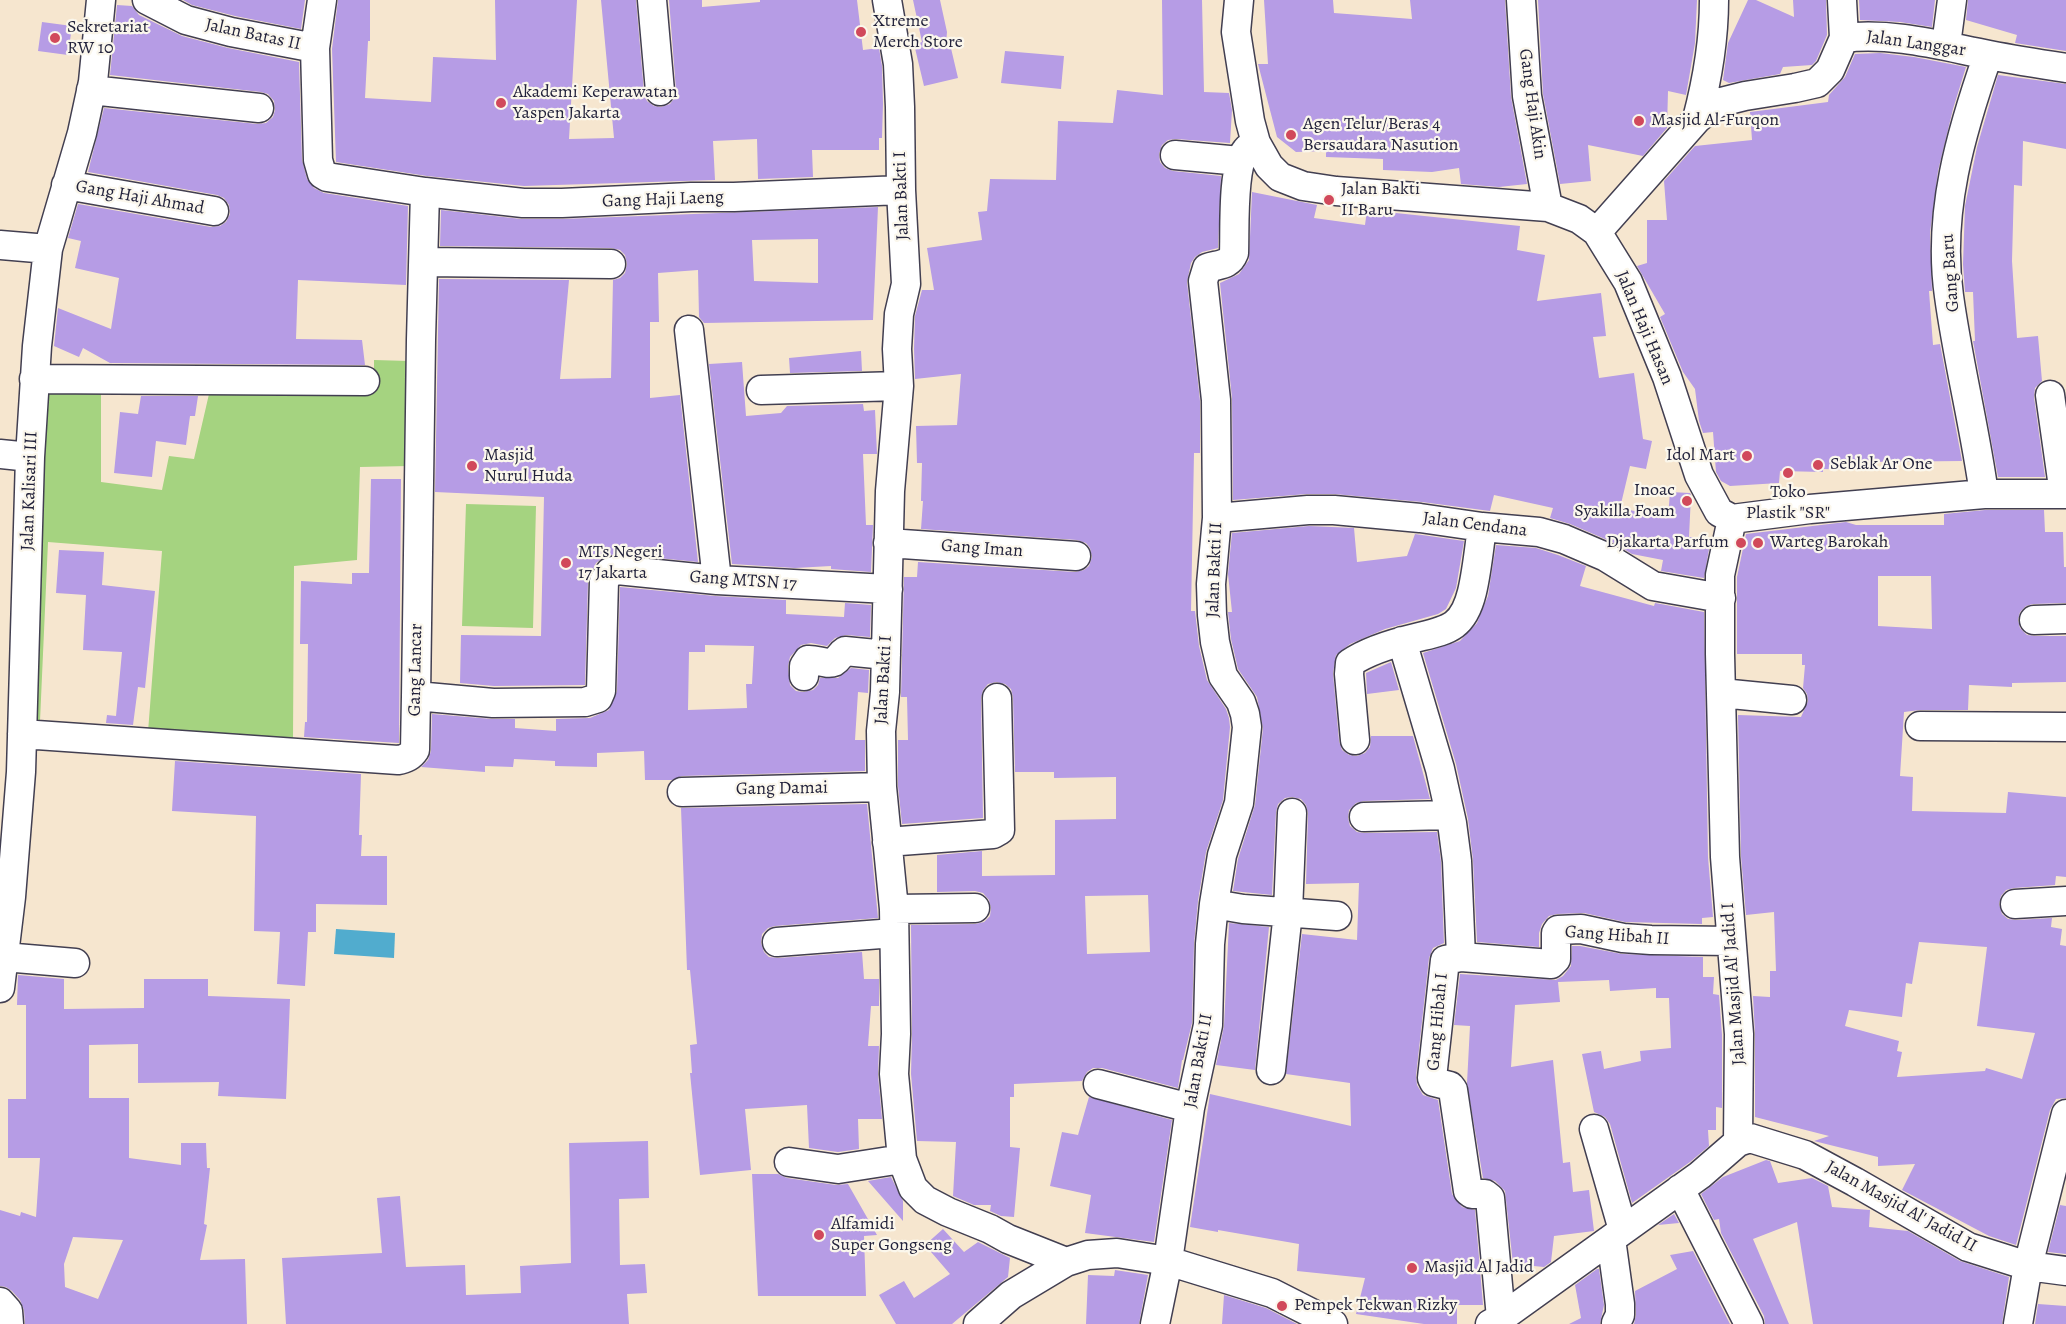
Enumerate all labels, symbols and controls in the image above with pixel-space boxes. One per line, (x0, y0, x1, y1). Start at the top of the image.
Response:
place label: Xtreme Merch Store (873, 11, 963, 54)
street label: Jalan Batas II (203, 14, 303, 56)
place label: Sekretariat RW 10 (67, 17, 149, 60)
marker: Xtreme Merch Store (854, 25, 868, 39)
street label: Jalan Langgar (1865, 26, 1967, 62)
marker: Sekretariat RW 10 (48, 31, 62, 45)
street label: Gang Haji Akin (1514, 47, 1550, 161)
place label: Akademi Keperawatan Yaspen Jakarta (513, 82, 678, 124)
marker: Akademi Keperawatan Yaspen Jakarta (494, 96, 508, 110)
place label: Masjid Al-Furqon (1651, 110, 1779, 132)
place label: Agen Telur/Beras 4 Bersaudara Nasution (1303, 114, 1458, 156)
marker: Masjid Al-Furqon (1632, 114, 1646, 128)
marker: Agen Telur/Beras 4 Bersaudara Nasution (1284, 128, 1298, 142)
street label: Jalan Bakti I (890, 151, 914, 241)
street label: Gang Haji Ahmad (74, 176, 206, 220)
place label: Jalan Bakti II Baru (1341, 179, 1420, 222)
street label: Gang Haji Laeng (602, 187, 724, 213)
marker: Jalan Bakti II Baru (1322, 193, 1336, 207)
street label: Gang Baru (1937, 233, 1965, 313)
street label: Jalan Haji Hasan (1610, 268, 1678, 388)
street label: Jalan Kalisari III (17, 431, 43, 551)
place label: Masjid Nurul Huda (484, 445, 573, 488)
place label: Idol Mart (1666, 445, 1735, 467)
marker: Idol Mart (1740, 449, 1754, 463)
place label: Seblak Ar One (1830, 454, 1933, 476)
marker: Seblak Ar One (1811, 458, 1825, 472)
marker: Masjid Nurul Huda (465, 459, 479, 473)
marker: Toko Plastik "SR" (1781, 466, 1795, 480)
place label: Inoac Syakilla Foam (1574, 480, 1675, 522)
place label: Toko Plastik "SR" (1746, 482, 1830, 524)
marker: Inoac Syakilla Foam (1680, 494, 1694, 508)
street label: Jalan Cendana (1422, 508, 1528, 542)
street label: Jalan Bakti II (1203, 522, 1227, 618)
place label: Djakarta Parfum (1606, 532, 1729, 554)
place label: Warteg Barokah (1770, 532, 1888, 554)
street label: Gang Iman (940, 535, 1024, 563)
marker: Djakarta Parfum (1734, 536, 1748, 550)
marker: Warteg Barokah (1751, 536, 1765, 550)
place label: MTs Negeri 17 Jakarta (578, 542, 662, 584)
marker: MTs Negeri 17 Jakarta (559, 556, 573, 570)
street label: Gang MTSN 17 (689, 566, 797, 596)
street label: Gang Lancar (404, 623, 428, 717)
street label: Jalan Bakti I (871, 635, 897, 725)
street label: Gang Damai (736, 777, 828, 801)
street label: Jalan Masjid Al' Jadid I (1718, 902, 1750, 1066)
street label: Gang Hibah II (1564, 922, 1670, 950)
street label: Gang Hibah I (1423, 972, 1453, 1072)
street label: Jalan Bakti II (1180, 1012, 1218, 1110)
street label: Jalan Masjid Al' Jadid II (1822, 1156, 1980, 1258)
place label: Alfamidi Super Gongseng (831, 1214, 952, 1256)
marker: Alfamidi Super Gongseng (812, 1228, 826, 1242)
place label: Masjid Al Jadid (1424, 1257, 1534, 1279)
marker: Masjid Al Jadid (1405, 1261, 1419, 1275)
place label: Pempek Tekwan Rizky (1294, 1295, 1457, 1317)
marker: Pempek Tekwan Rizky (1275, 1299, 1289, 1313)

